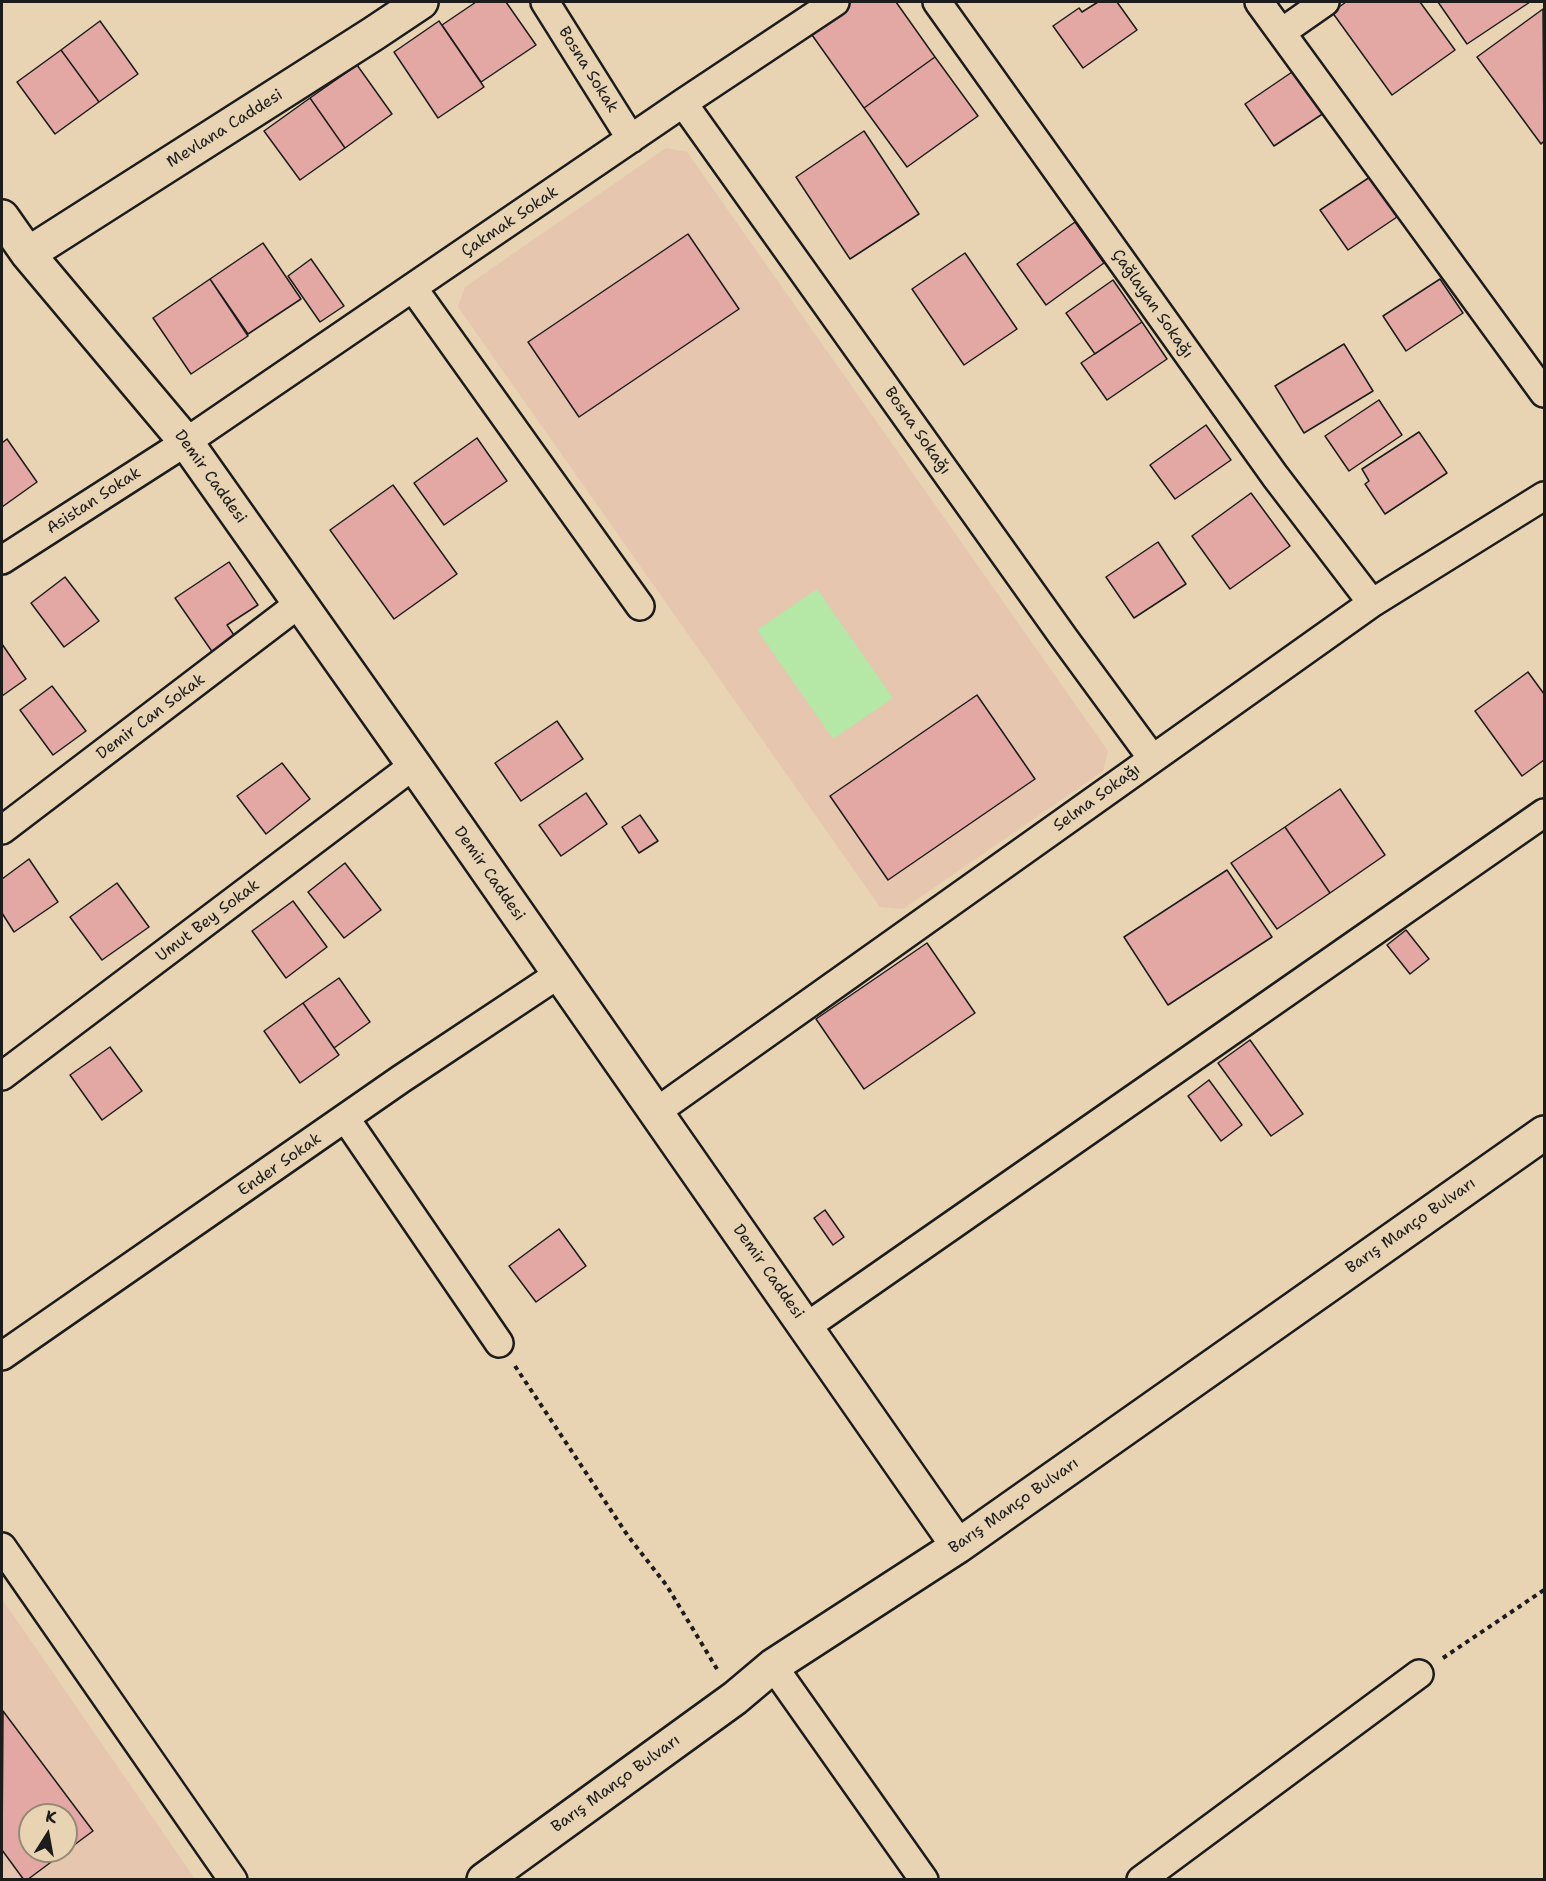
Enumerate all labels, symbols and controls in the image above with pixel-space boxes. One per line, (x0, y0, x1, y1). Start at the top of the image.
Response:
street label: Bosna Sokak (554, 23, 622, 117)
street label: Mevlana Caddesi (164, 86, 286, 172)
street label: Çakmak Sokak (458, 183, 562, 261)
street label: Çağlayan Sokağı (1107, 246, 1197, 362)
street label: Bosna Sokağı (880, 383, 954, 479)
street label: Demir Caddesi (170, 427, 250, 527)
street label: Asistan Sokak (43, 463, 145, 539)
street label: Demir Can Sokak (93, 670, 209, 764)
street label: Selma Sokağı (1050, 760, 1144, 836)
street label: Demir Caddesi (449, 823, 529, 925)
street label: Umut Bey Sokak (152, 876, 264, 966)
street label: Ender Sokak (235, 1129, 325, 1201)
street label: Barış Manço Bulvarı (1342, 1174, 1480, 1278)
street label: Demir Caddesi (728, 1221, 808, 1323)
street label: Barış Manço Bulvarı (945, 1454, 1083, 1558)
street label: Barış Manço Bulvarı (548, 1731, 684, 1837)
north arrow (18, 1803, 78, 1863)
text: K (44, 1805, 59, 1828)

